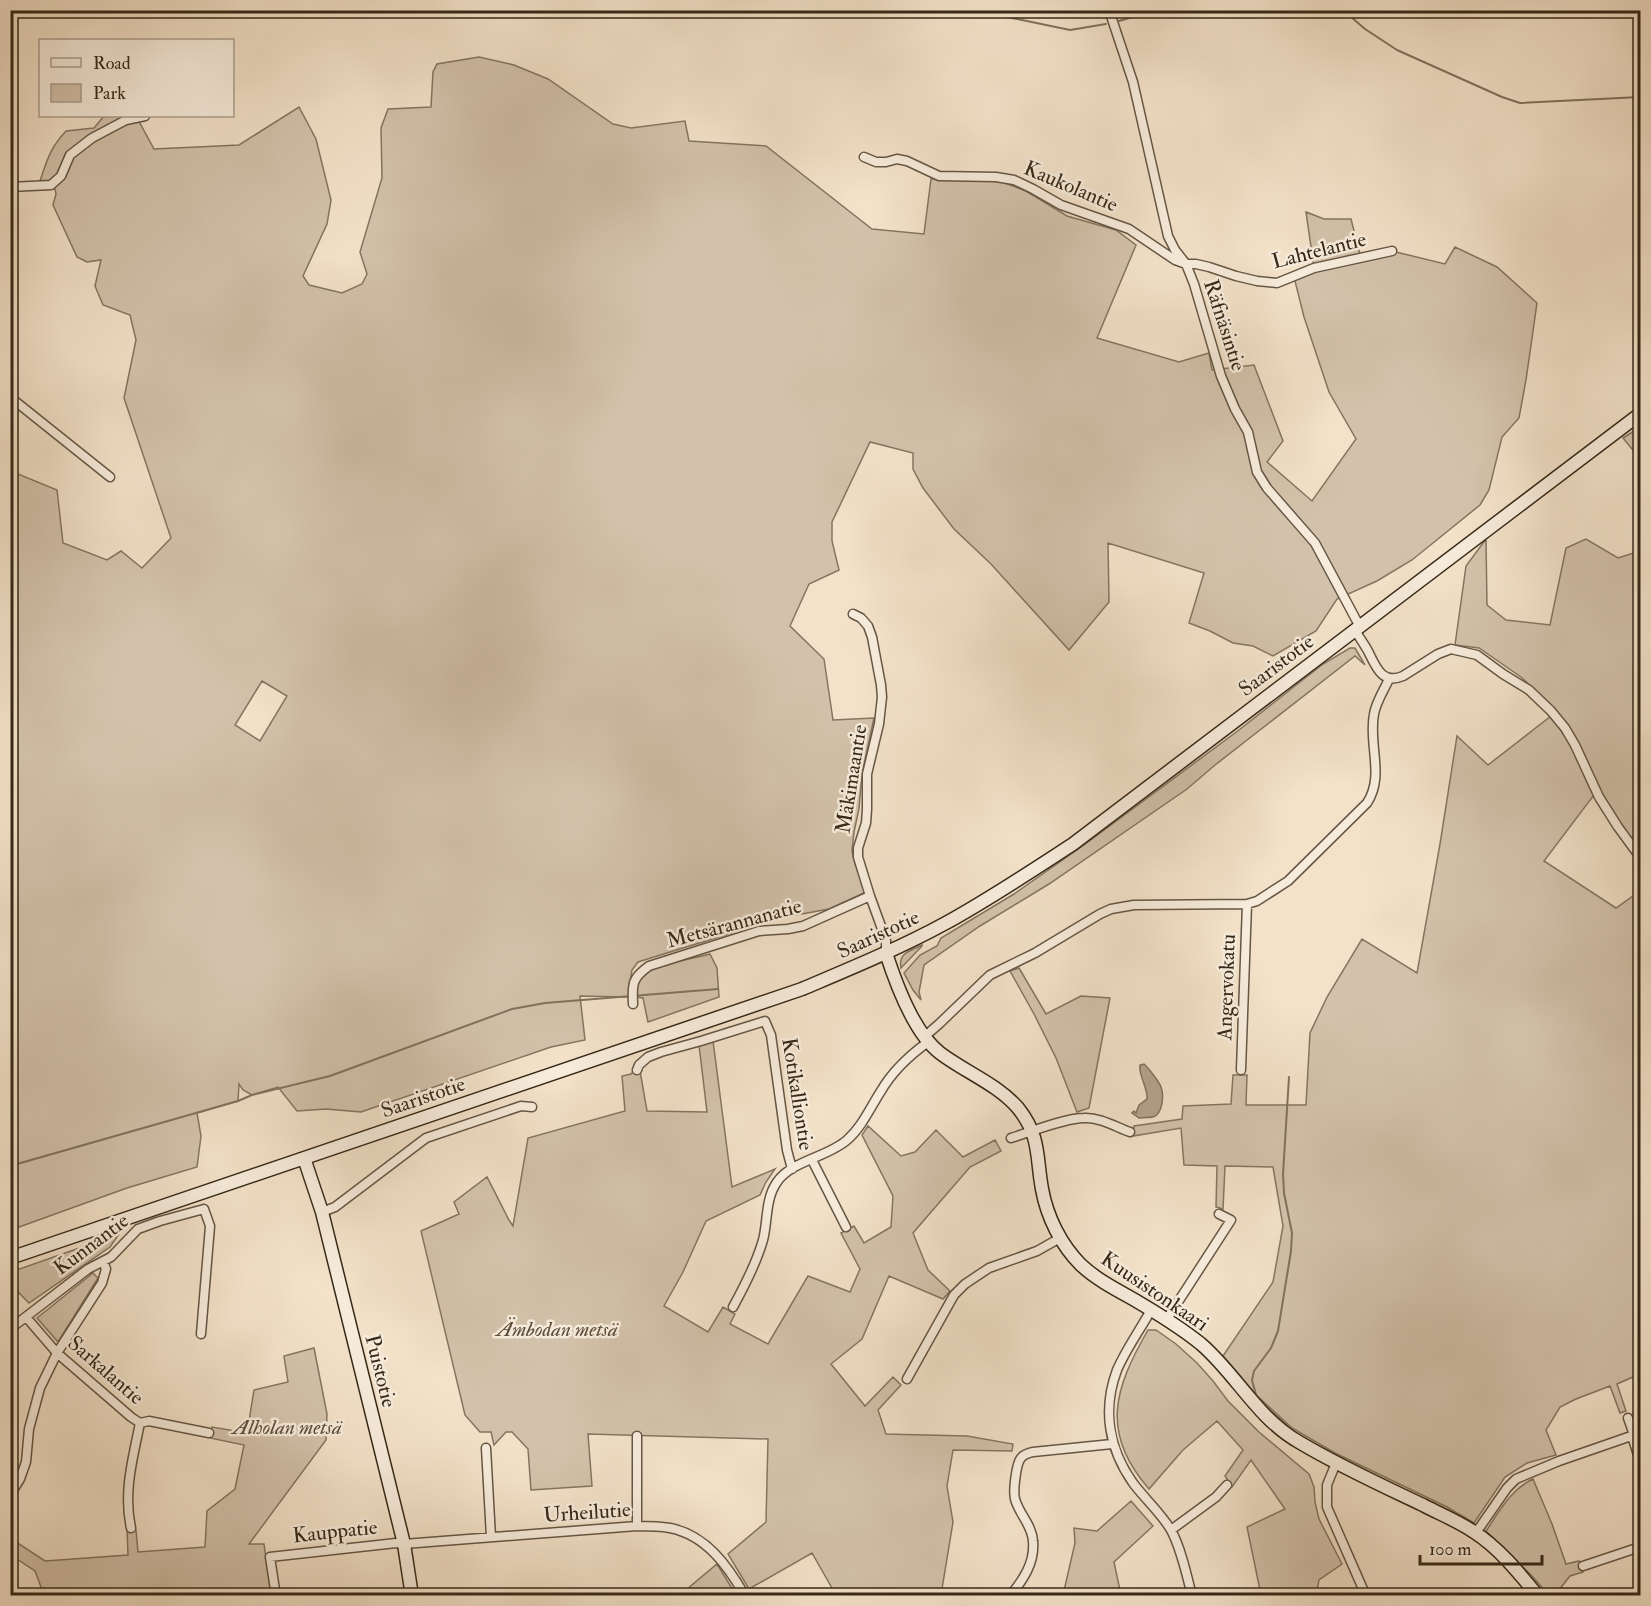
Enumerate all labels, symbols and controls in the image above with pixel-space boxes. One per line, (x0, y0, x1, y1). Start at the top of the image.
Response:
legend (39, 39, 234, 117)
text: Road (93, 52, 131, 75)
text: Park (93, 82, 126, 105)
street label: Kaukolantie (1020, 155, 1122, 218)
street label: Lahtelantie (1269, 226, 1369, 275)
street label: Räfnäsintie (1197, 276, 1252, 374)
street label: Saaristotie (1233, 628, 1320, 703)
street label: Mäkimaantie (830, 723, 873, 835)
street label: Metsärannanatie (664, 892, 805, 954)
street label: Saaristotie (833, 904, 924, 965)
street label: Angervokatu (1211, 933, 1242, 1042)
street label: Kotikalliontie (775, 1036, 820, 1152)
street label: Saaristotie (377, 1070, 469, 1124)
street label: Kunnantie (48, 1207, 134, 1281)
street label: Kuusistonkaari (1096, 1245, 1214, 1338)
park label: Ämbodan metsä (494, 1316, 619, 1343)
street label: Sarkalantie (62, 1330, 150, 1411)
street label: Puistotie (358, 1332, 403, 1410)
park label: Alholan metsä (230, 1414, 343, 1441)
street label: Urheilutie (542, 1496, 632, 1529)
street label: Kauppatie (291, 1514, 379, 1549)
scale bar (1420, 1528, 1542, 1566)
text: 100 m (1429, 1538, 1472, 1561)

